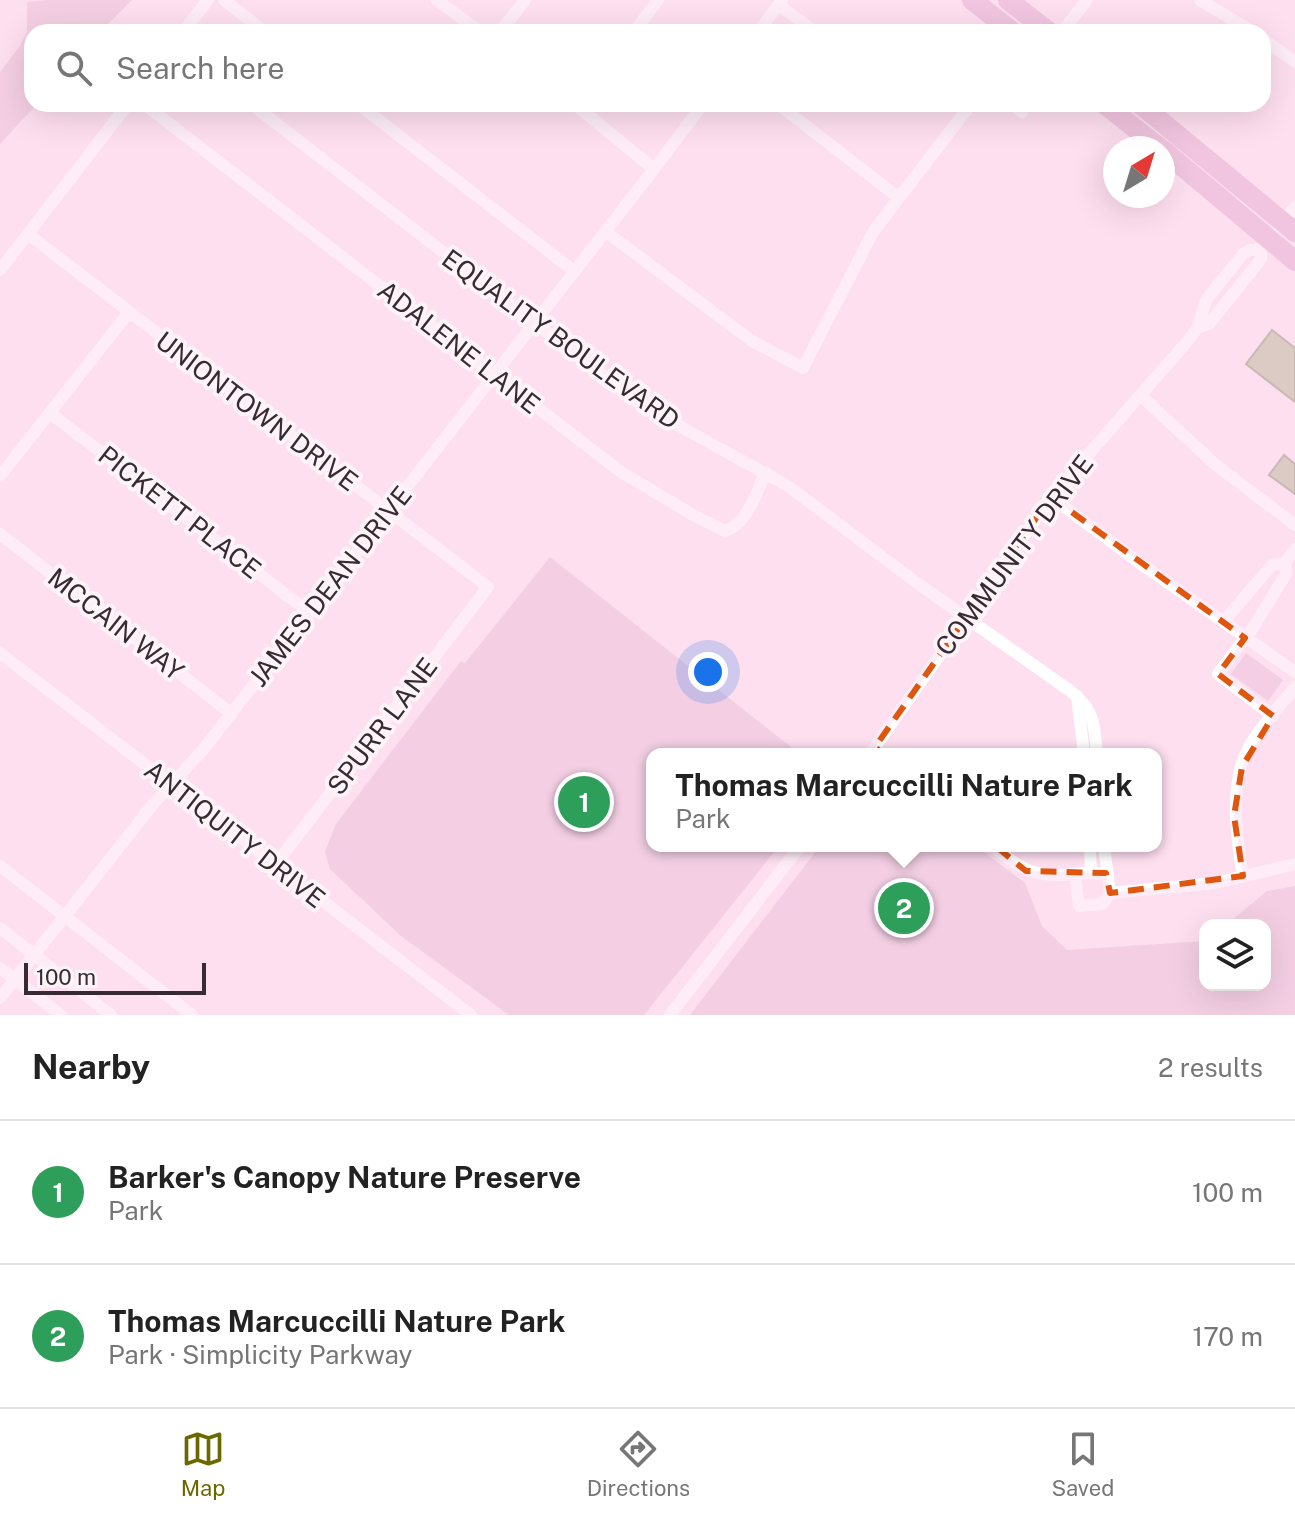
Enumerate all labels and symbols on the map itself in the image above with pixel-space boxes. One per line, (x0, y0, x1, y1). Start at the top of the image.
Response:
north arrow (1103, 136, 1175, 208)
street label: EQUALITY BOULEVARD (436, 242, 686, 436)
street label: ADALENE LANE (372, 274, 546, 420)
street label: UNIONTOWN DRIVE (150, 325, 364, 497)
street label: PICKETT PLACE (93, 439, 267, 585)
street label: COMMUNITY DRIVE (928, 449, 1100, 661)
street label: JAMES DEAN DRIVE (242, 480, 418, 692)
street label: MCCAIN WAY (42, 561, 190, 687)
street label: SPURR LANE (321, 652, 443, 800)
your location (688, 652, 728, 692)
street label: ANTIQUITY DRIVE (139, 754, 331, 914)
pin: 1 (558, 772, 610, 832)
pin: 2 (878, 878, 930, 938)
scale bar (24, 959, 206, 995)

